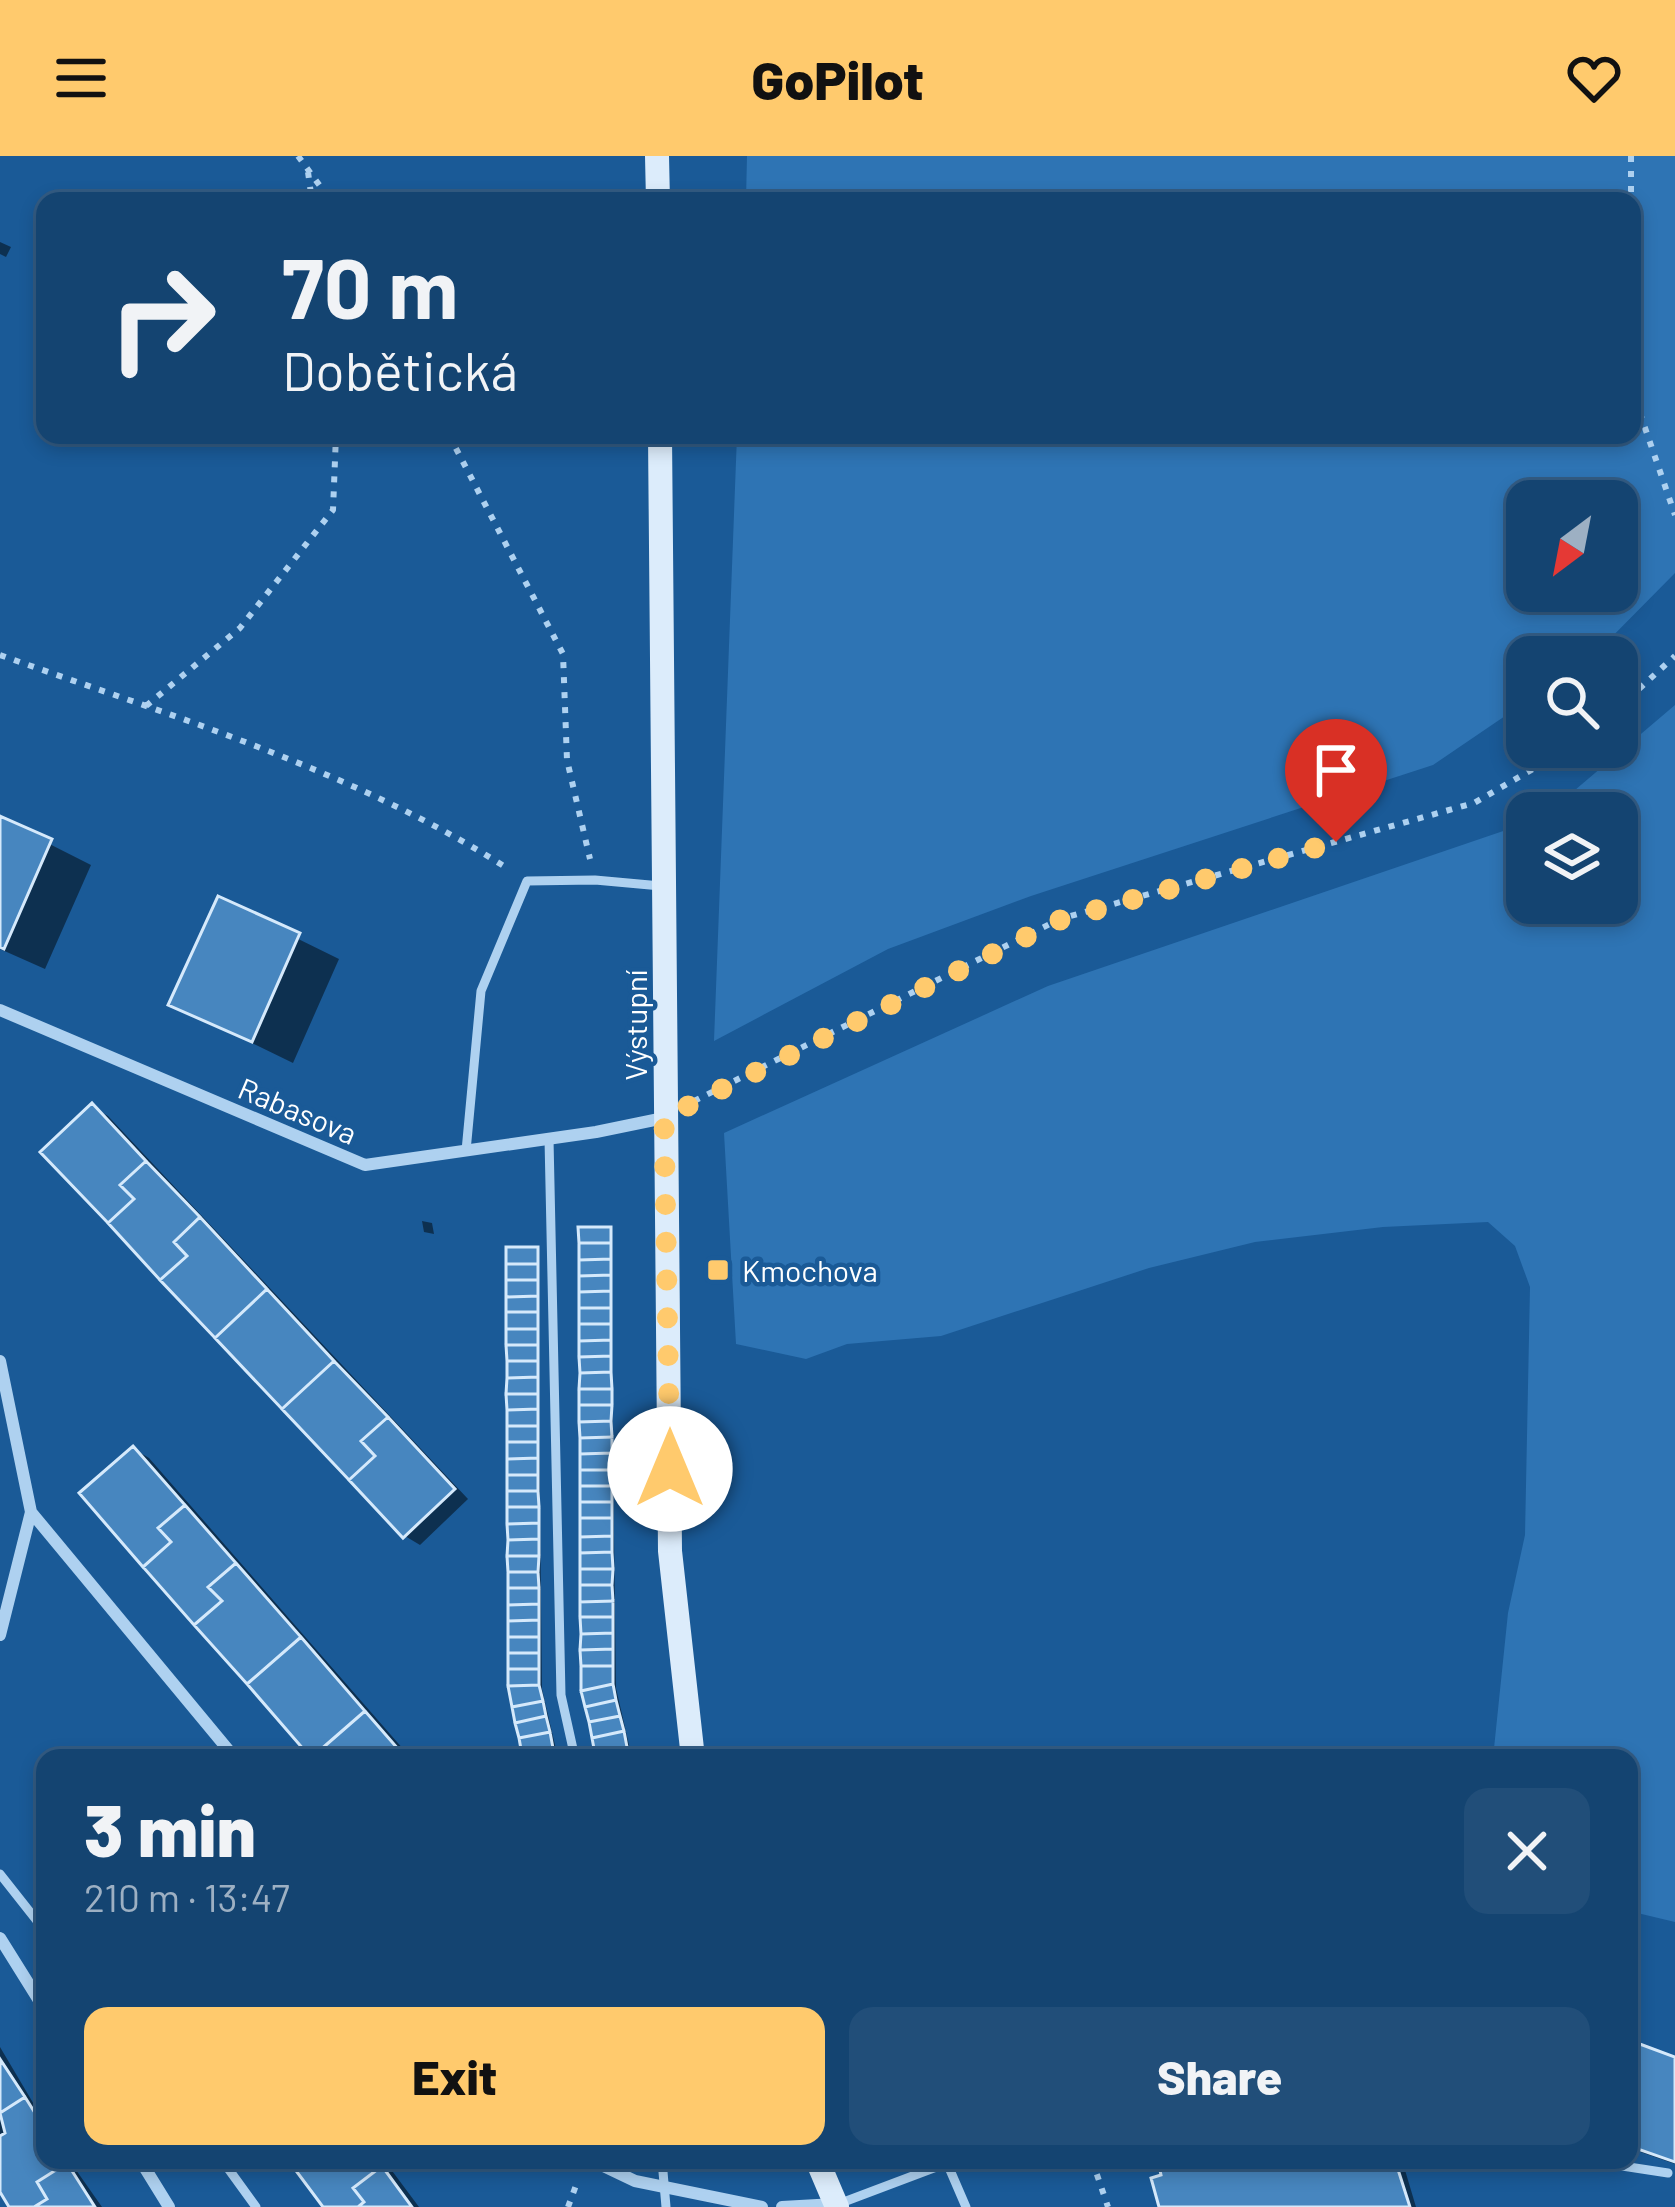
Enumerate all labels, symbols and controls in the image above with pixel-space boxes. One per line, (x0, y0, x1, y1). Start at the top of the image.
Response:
icon: menu (48, 45, 114, 111)
icon: heart (1561, 45, 1627, 111)
text: GoPilot (751, 46, 924, 111)
text: 70 m (282, 235, 458, 336)
icon: right (84, 240, 240, 396)
text: Dobětická (282, 337, 518, 402)
north arrow (1506, 480, 1638, 612)
map controls (1506, 480, 1638, 924)
button: search (1506, 636, 1638, 768)
pin (1285, 719, 1387, 842)
icon: arrive (1303, 737, 1369, 803)
button: layers (1506, 792, 1638, 924)
street label: Výstupní (617, 970, 653, 1080)
street label: Rabasova (234, 1069, 362, 1151)
place label: Kmochova (742, 1252, 878, 1288)
marker: Kmochova (705, 1257, 731, 1283)
position arrow (607, 1406, 733, 1532)
text: 3 min (84, 1785, 256, 1871)
button: close (1464, 1788, 1590, 1914)
text: 210 m · 13:47 (84, 1873, 290, 1920)
button: Exit (84, 2007, 825, 2145)
button: Share (849, 2007, 1590, 2145)

